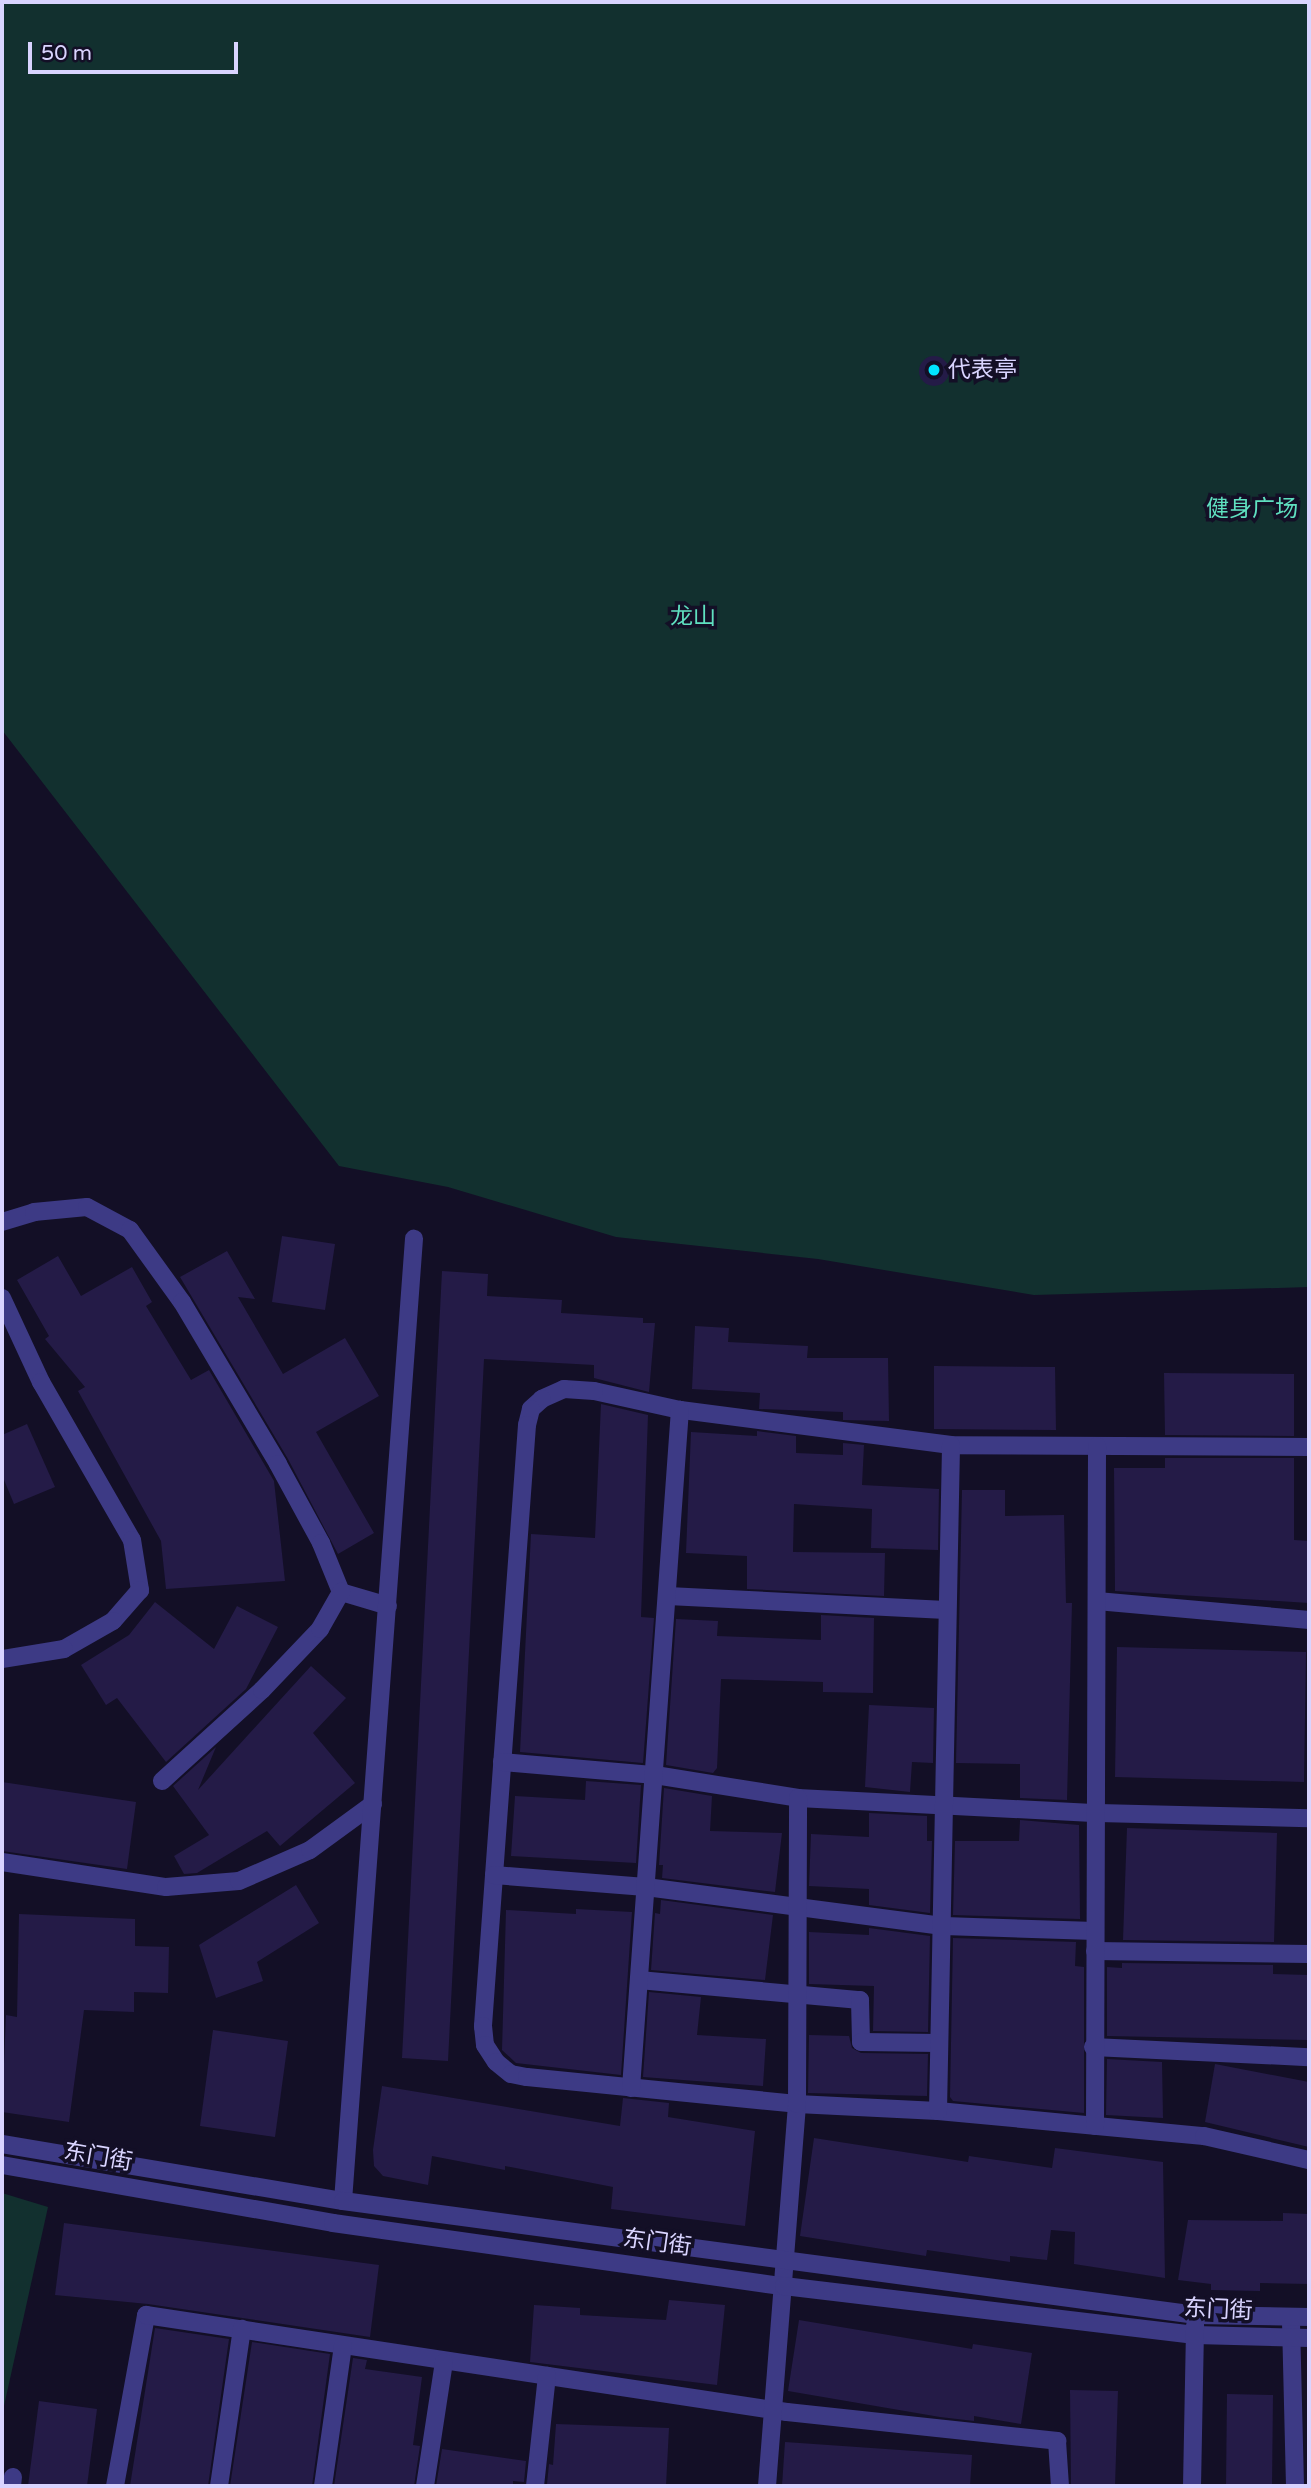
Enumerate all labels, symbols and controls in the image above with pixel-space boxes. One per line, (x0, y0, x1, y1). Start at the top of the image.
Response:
scale bar (32, 28, 242, 72)
text: 50 m (41, 41, 92, 66)
place label: 代表亭 (948, 356, 1017, 384)
marker: 代表亭 (926, 362, 942, 378)
park label: 健身广场 (1206, 495, 1298, 523)
park label: 龙山 (670, 603, 716, 631)
street label: 东门街 (62, 2137, 134, 2177)
street label: 东门街 (621, 2225, 693, 2261)
street label: 东门街 (1183, 2294, 1253, 2326)

